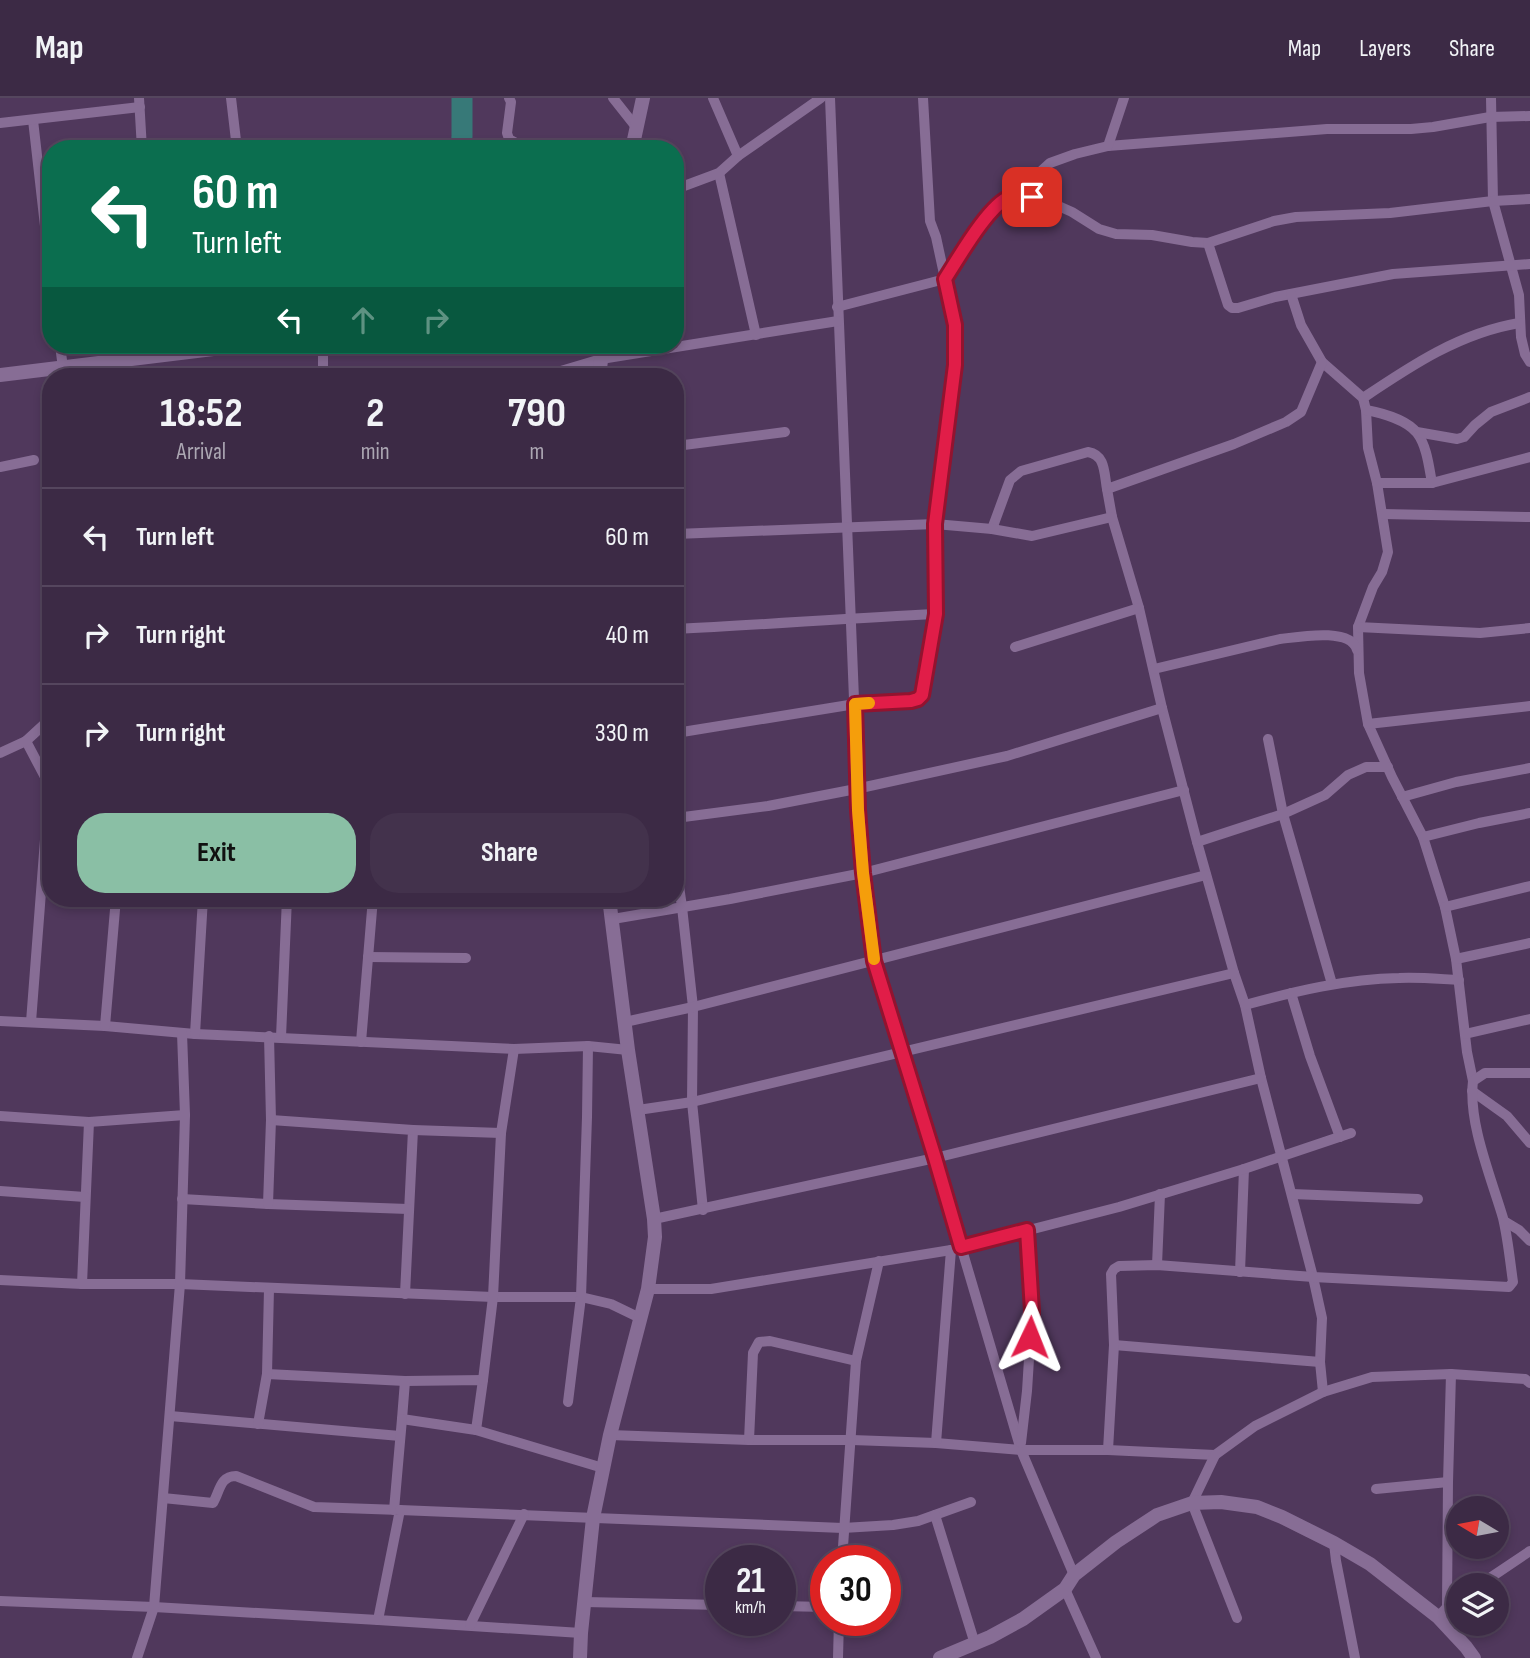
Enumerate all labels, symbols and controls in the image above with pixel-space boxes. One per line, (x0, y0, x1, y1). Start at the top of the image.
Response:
text: Map (35, 28, 84, 68)
text: Map (1288, 34, 1321, 63)
text: Layers (1359, 34, 1411, 63)
text: Share (1449, 34, 1495, 63)
text: 60 m (192, 164, 279, 223)
pin (1002, 167, 1062, 227)
icon: left (77, 168, 168, 259)
icon: arrive (1013, 178, 1051, 216)
text: Turn left (192, 224, 282, 263)
icon: left (271, 301, 309, 339)
icon: ahead (344, 301, 382, 339)
icon: right (417, 301, 455, 339)
text: 18:52 (160, 388, 243, 439)
text: 2 (366, 388, 384, 439)
text: 790 (508, 388, 566, 439)
text: Arrival (177, 438, 226, 466)
text: min (361, 438, 390, 466)
text: m (529, 438, 544, 466)
icon: left (77, 518, 115, 556)
text: Turn left (136, 522, 214, 553)
text: 60 m (605, 522, 649, 553)
icon: right (77, 616, 115, 654)
text: Turn right (136, 620, 225, 651)
text: 40 m (606, 620, 649, 651)
icon: right (77, 714, 115, 752)
text: Turn right (136, 718, 225, 749)
text: 330 m (595, 718, 649, 749)
button: Exit (77, 813, 356, 893)
button: Share (370, 813, 649, 893)
position arrow (993, 1300, 1067, 1374)
north arrow (1446, 1496, 1508, 1559)
map controls (1446, 1496, 1509, 1636)
speed limit sign: 30 (810, 1545, 901, 1636)
text: 21 (736, 1560, 765, 1603)
button: layers (1446, 1573, 1509, 1636)
text: km/h (735, 1597, 766, 1618)

